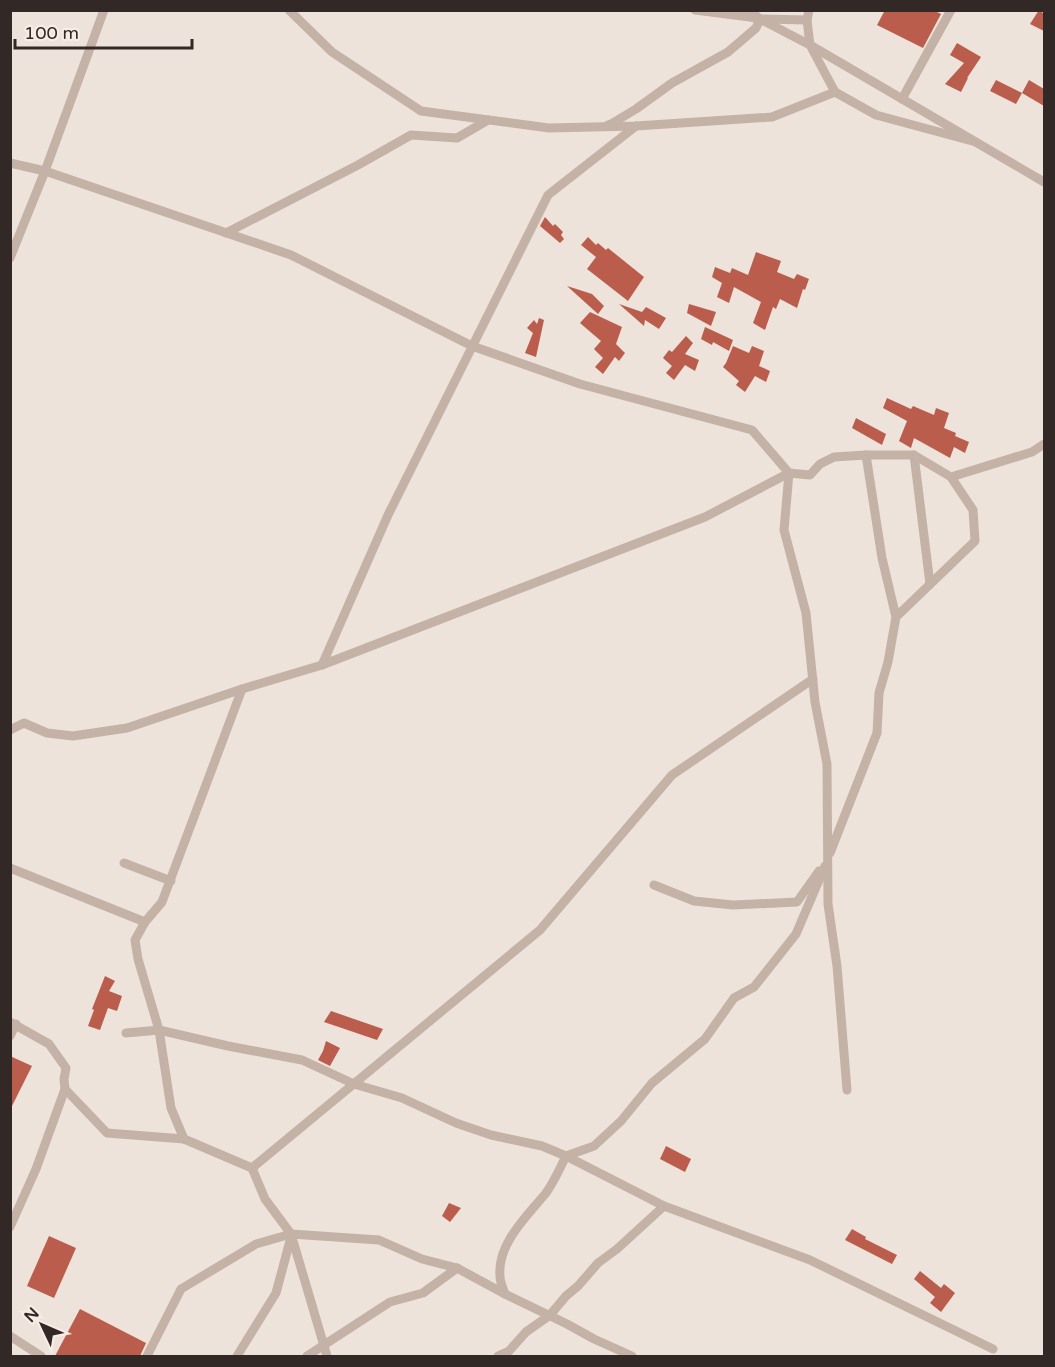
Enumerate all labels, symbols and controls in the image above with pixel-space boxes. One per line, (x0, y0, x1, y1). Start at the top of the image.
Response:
scale bar (15, 12, 192, 50)
text: 100 m (24, 22, 79, 44)
north arrow (12, 1295, 72, 1355)
text: N (20, 1304, 44, 1327)

